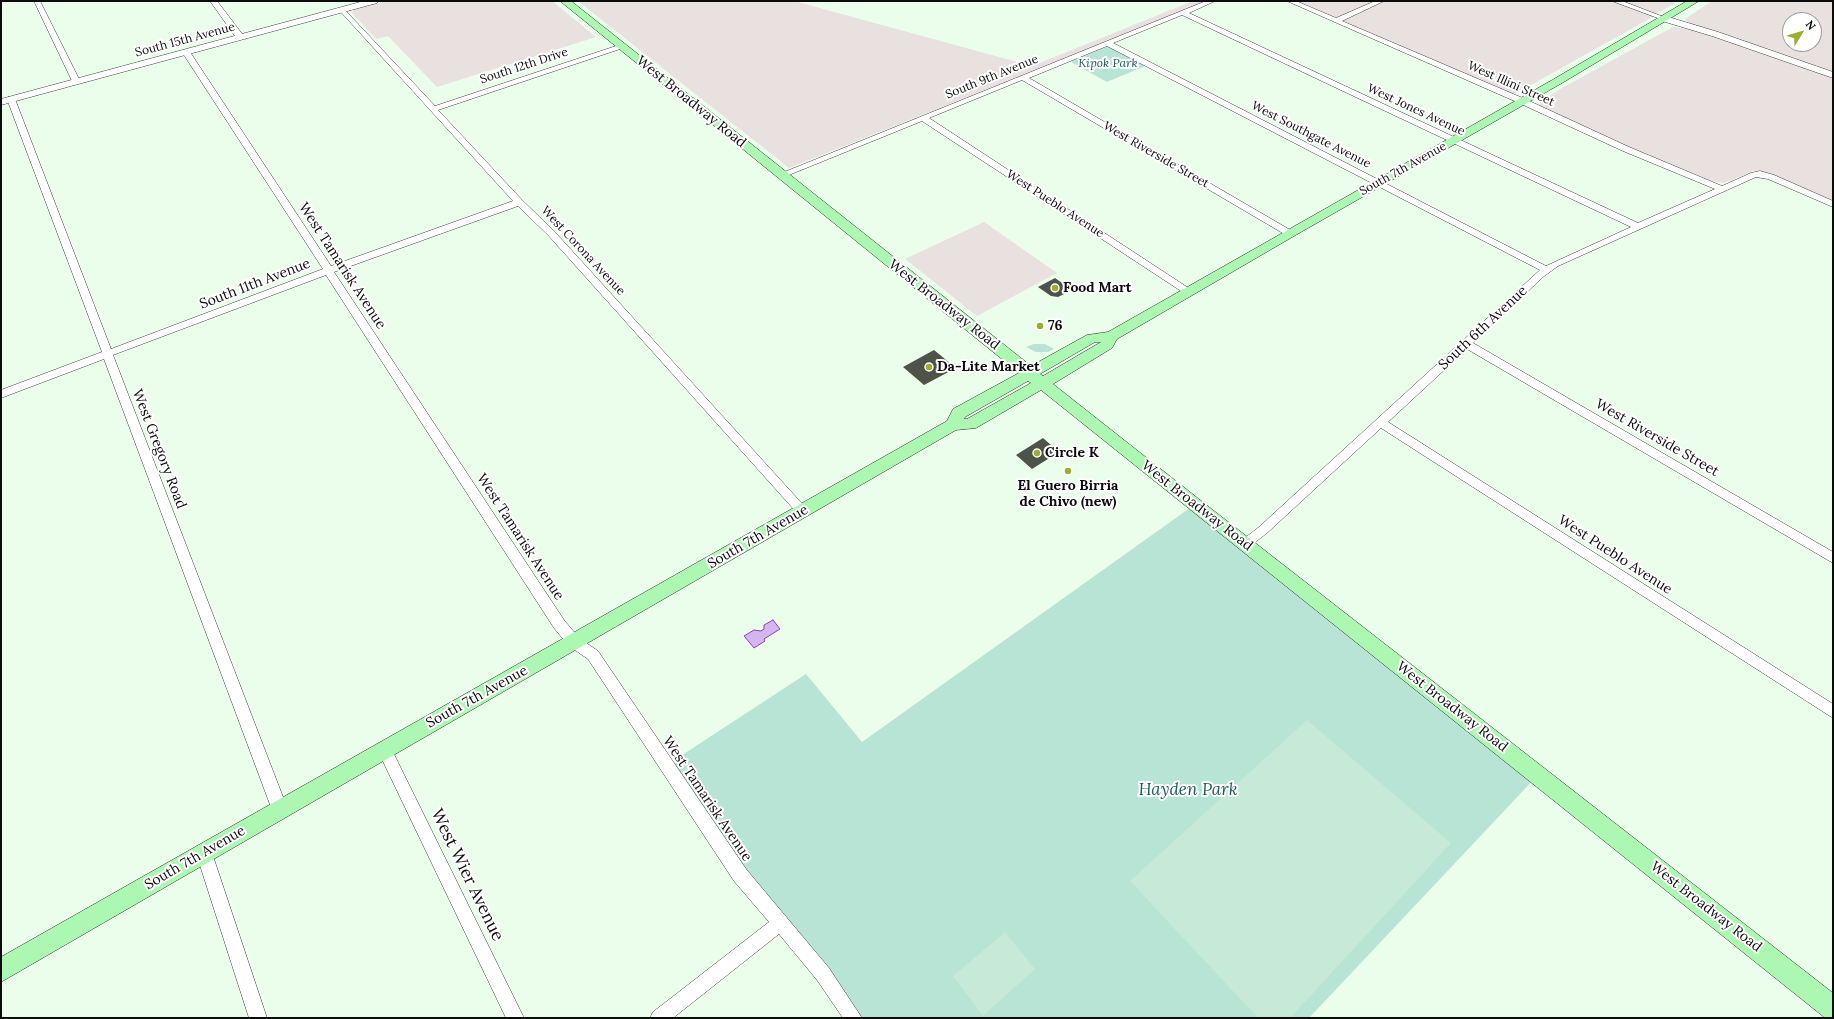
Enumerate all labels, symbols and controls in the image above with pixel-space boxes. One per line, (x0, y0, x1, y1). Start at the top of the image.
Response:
north arrow (1782, 12, 1822, 52)
text: N (1803, 18, 1819, 33)
street label: South 15th Avenue (134, 20, 236, 60)
street label: South 12th Drive (478, 45, 570, 87)
street label: South 9th Avenue (944, 52, 1040, 102)
street label: West Broadway Road (633, 53, 749, 151)
park label: Kipok Park (1078, 57, 1138, 71)
street label: West Illini Street (1466, 58, 1556, 110)
street label: West Jones Avenue (1365, 81, 1467, 139)
street label: West Southgate Avenue (1249, 99, 1373, 171)
street label: West Riverside Street (1101, 119, 1211, 191)
street label: South 7th Avenue (1357, 139, 1449, 199)
street label: West Pueblo Avenue (1004, 167, 1106, 241)
street label: West Tamarisk Avenue (295, 200, 389, 332)
street label: West Corona Avenue (538, 204, 628, 298)
street label: South 11th Avenue (197, 255, 313, 313)
street label: West Broadway Road (885, 256, 1003, 354)
place label: Food Mart (1063, 280, 1132, 296)
marker: Food Mart (1050, 283, 1060, 293)
street label: South 6th Avenue (1435, 283, 1531, 373)
place label: 76 (1048, 318, 1063, 334)
marker: 76 (1035, 321, 1045, 331)
place label: Da-Lite Market (937, 359, 1040, 375)
marker: Da-Lite Market (924, 362, 934, 372)
street label: West Gregory Road (128, 387, 190, 511)
street label: West Riverside Street (1592, 396, 1722, 480)
place label: Circle K (1045, 445, 1099, 461)
marker: Circle K (1032, 448, 1042, 458)
street label: West Broadway Road (1138, 457, 1256, 555)
marker: El Guero Birria de Chivo (new) (1063, 466, 1073, 476)
street label: West Tamarisk Avenue (473, 471, 567, 603)
place label: El Guero Birria de Chivo (new) (1018, 478, 1118, 510)
street label: South 7th Avenue (705, 501, 811, 573)
street label: West Pueblo Avenue (1555, 512, 1675, 598)
street label: West Broadway Road (1393, 658, 1511, 756)
street label: South 7th Avenue (423, 662, 531, 732)
street label: West Tamarisk Avenue (659, 733, 755, 865)
park label: Hayden Park (1138, 780, 1238, 800)
street label: West Wier Avenue (426, 806, 508, 944)
street label: South 7th Avenue (142, 822, 248, 894)
street label: West Broadway Road (1647, 858, 1765, 956)

